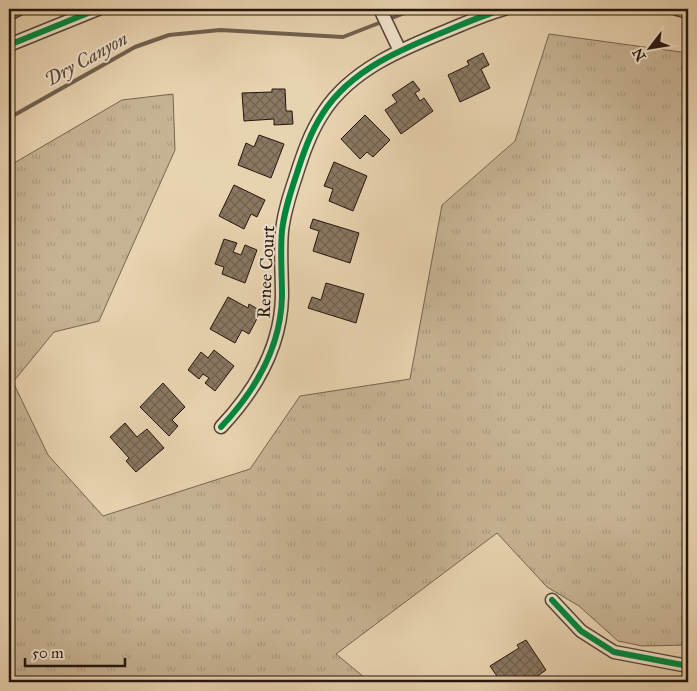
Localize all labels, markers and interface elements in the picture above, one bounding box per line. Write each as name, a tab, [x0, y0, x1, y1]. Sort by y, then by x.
north arrow	[624, 22, 674, 72]
water label: Dry Canyon	[41, 27, 132, 91]
text: N	[629, 45, 650, 64]
street label: Renee Court	[253, 224, 279, 319]
scale bar	[25, 636, 125, 668]
text: 50 m	[32, 644, 64, 662]

